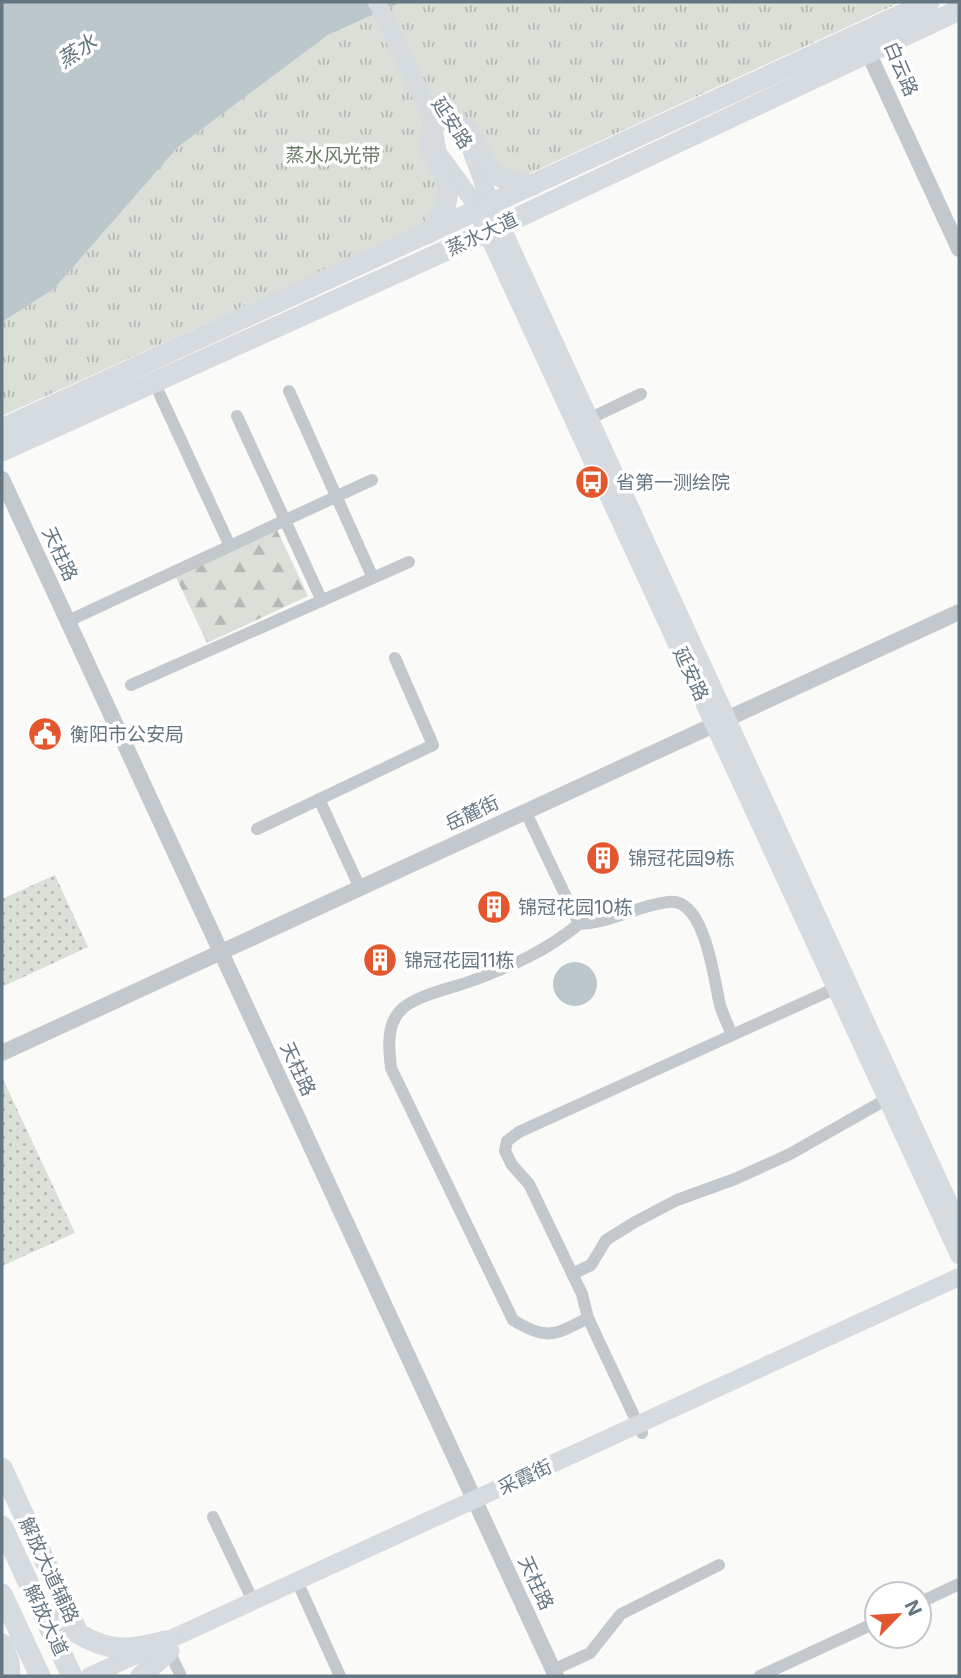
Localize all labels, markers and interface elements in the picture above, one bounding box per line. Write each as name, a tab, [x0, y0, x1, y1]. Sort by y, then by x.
water label: 蒸水	[53, 29, 102, 73]
street label: 白云路	[879, 38, 923, 100]
street label: 延安路	[427, 93, 477, 153]
park label: 蒸水风光带	[285, 144, 381, 167]
street label: 蒸水大道	[443, 208, 521, 260]
bus stop icon: 省第一测绘院	[573, 463, 611, 501]
place label: 省第一测绘院	[616, 471, 730, 494]
street label: 天柱路	[38, 523, 82, 585]
street label: 延安路	[669, 643, 713, 705]
public building icon: 衡阳市公安局	[26, 715, 64, 753]
place label: 衡阳市公安局	[70, 723, 184, 746]
street label: 岳麓街	[441, 791, 503, 835]
building icon: 锦冠花园9栋	[584, 839, 622, 877]
place label: 锦冠花园9栋	[628, 847, 735, 870]
building icon: 锦冠花园10栋	[475, 888, 513, 926]
place label: 锦冠花园10栋	[518, 896, 633, 919]
building icon: 锦冠花园11栋	[361, 941, 399, 979]
place label: 锦冠花园11栋	[404, 949, 514, 972]
street label: 天柱路	[276, 1038, 320, 1100]
street label: 采霞街	[494, 1455, 556, 1499]
street label: 解放大道辅路	[15, 1514, 83, 1626]
street label: 天柱路	[514, 1552, 558, 1614]
north arrow	[863, 1580, 933, 1650]
street label: 解放大道	[20, 1581, 72, 1659]
text: N	[899, 1597, 926, 1619]

